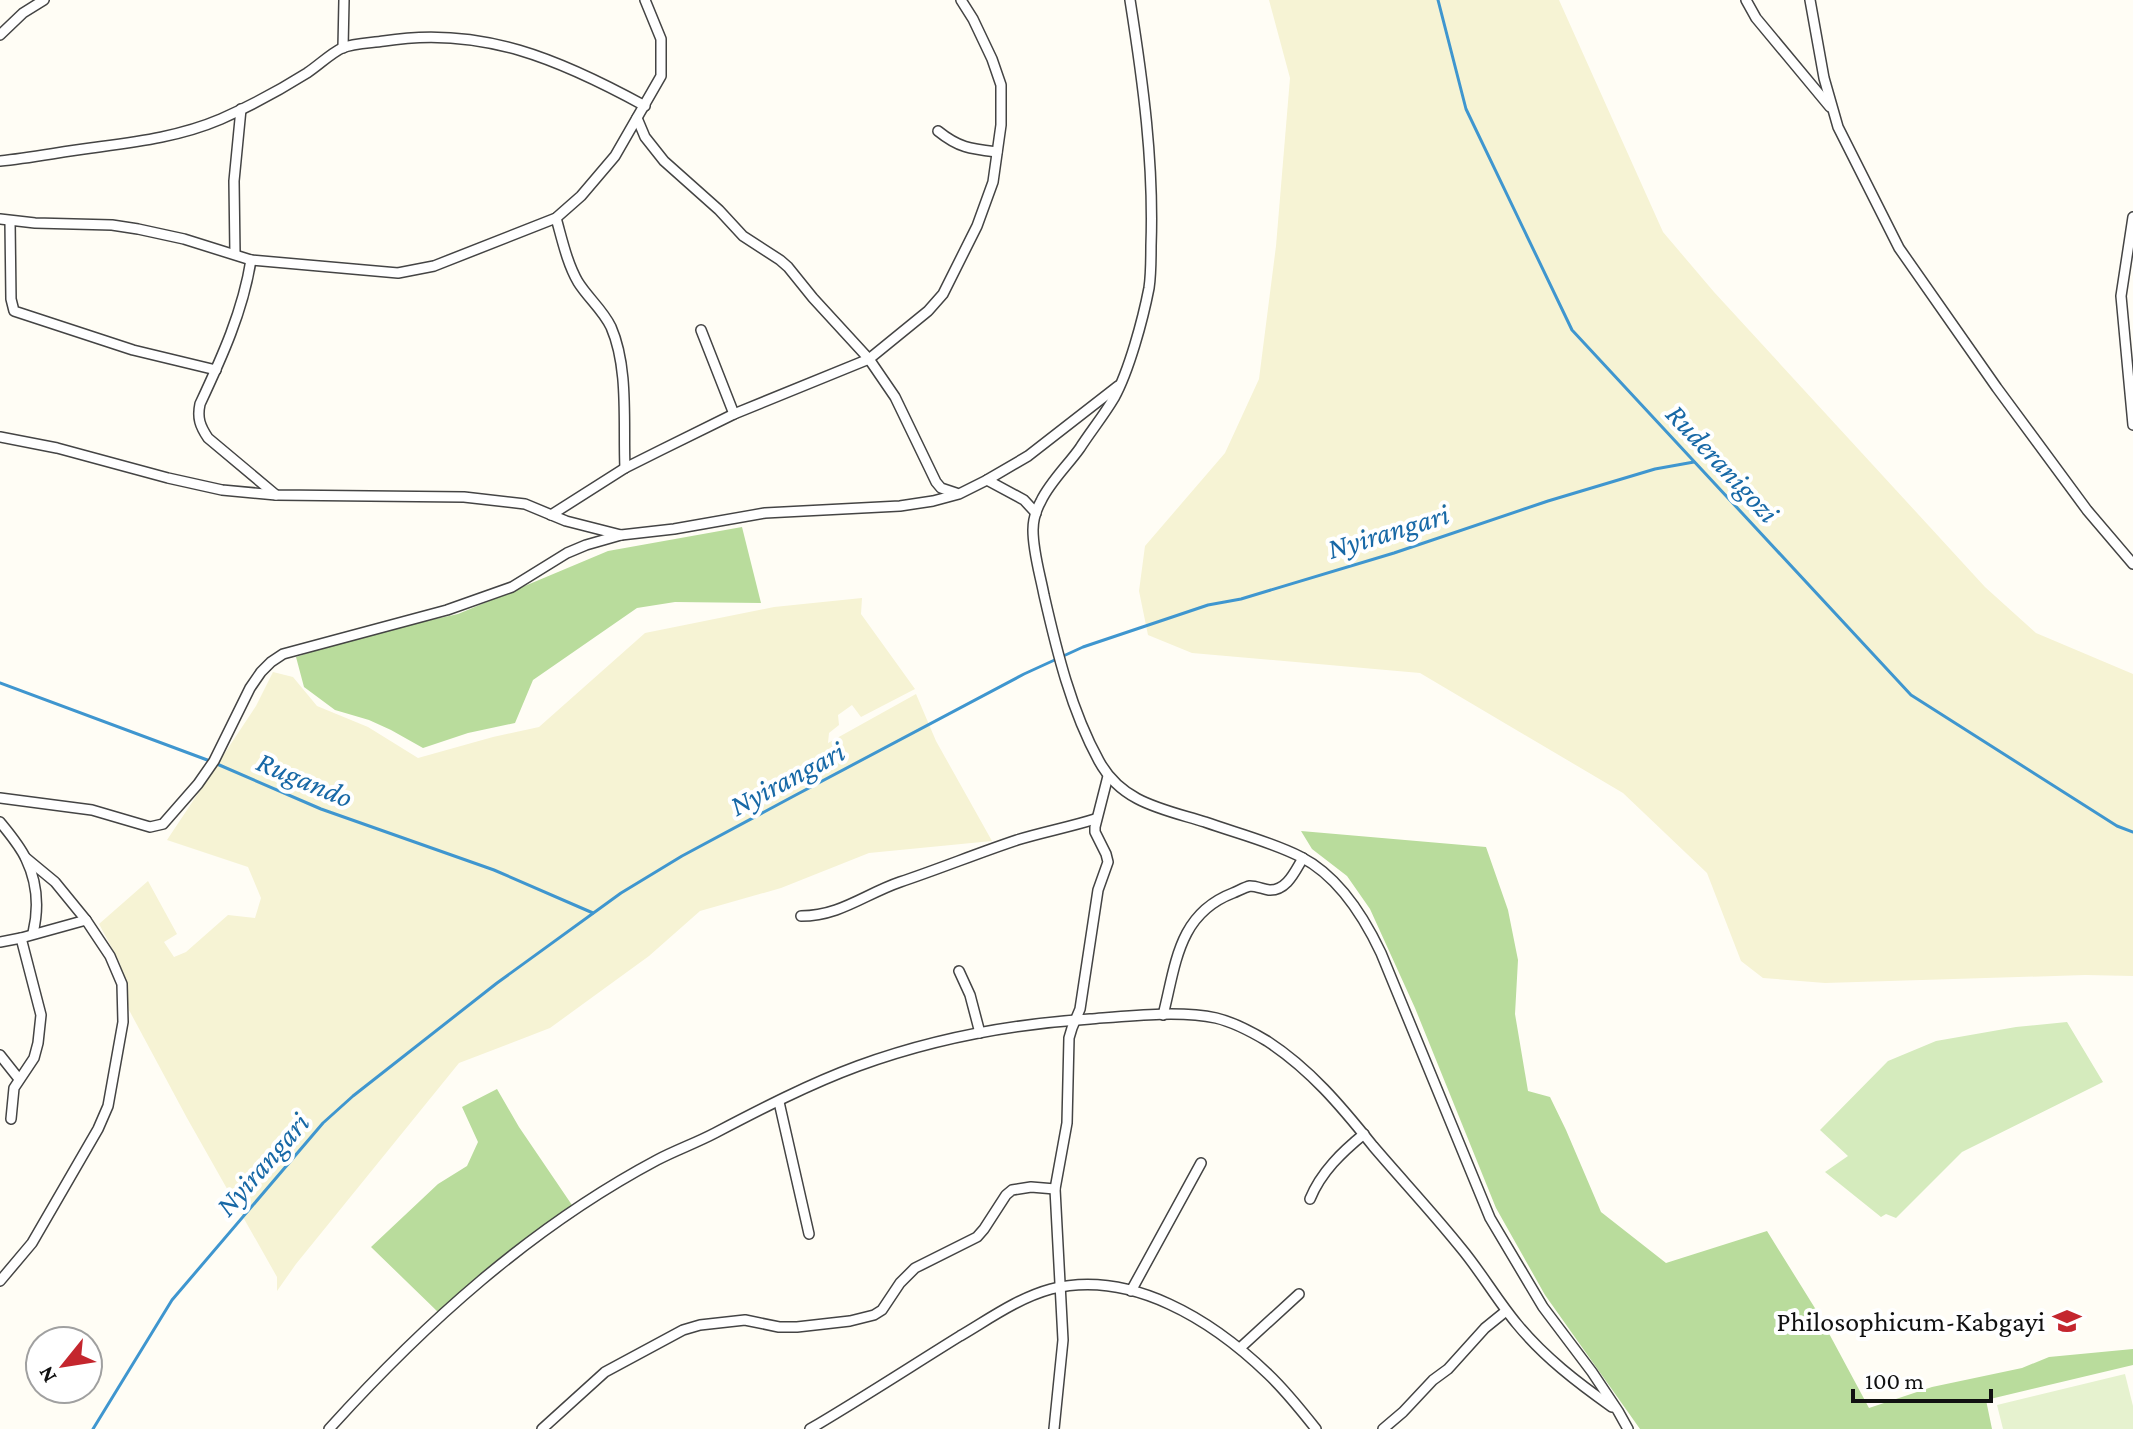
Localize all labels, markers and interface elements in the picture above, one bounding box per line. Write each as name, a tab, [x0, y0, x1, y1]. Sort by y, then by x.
water label: Ruderanigozi	[1659, 397, 1787, 530]
water label: Nyirangari	[1323, 497, 1454, 566]
water label: Nyirangari	[724, 734, 851, 823]
water label: Rugando	[252, 744, 358, 815]
water label: Nyirangari	[208, 1105, 317, 1223]
place label: Philosophicum-Kabgayi	[1777, 1306, 2045, 1337]
school or university icon: Philosophicum-Kabgayi	[2052, 1306, 2082, 1336]
north arrow	[24, 1325, 104, 1405]
scale bar	[1853, 1353, 1991, 1403]
text: N	[33, 1362, 62, 1387]
text: 100 m	[1865, 1367, 1924, 1394]

